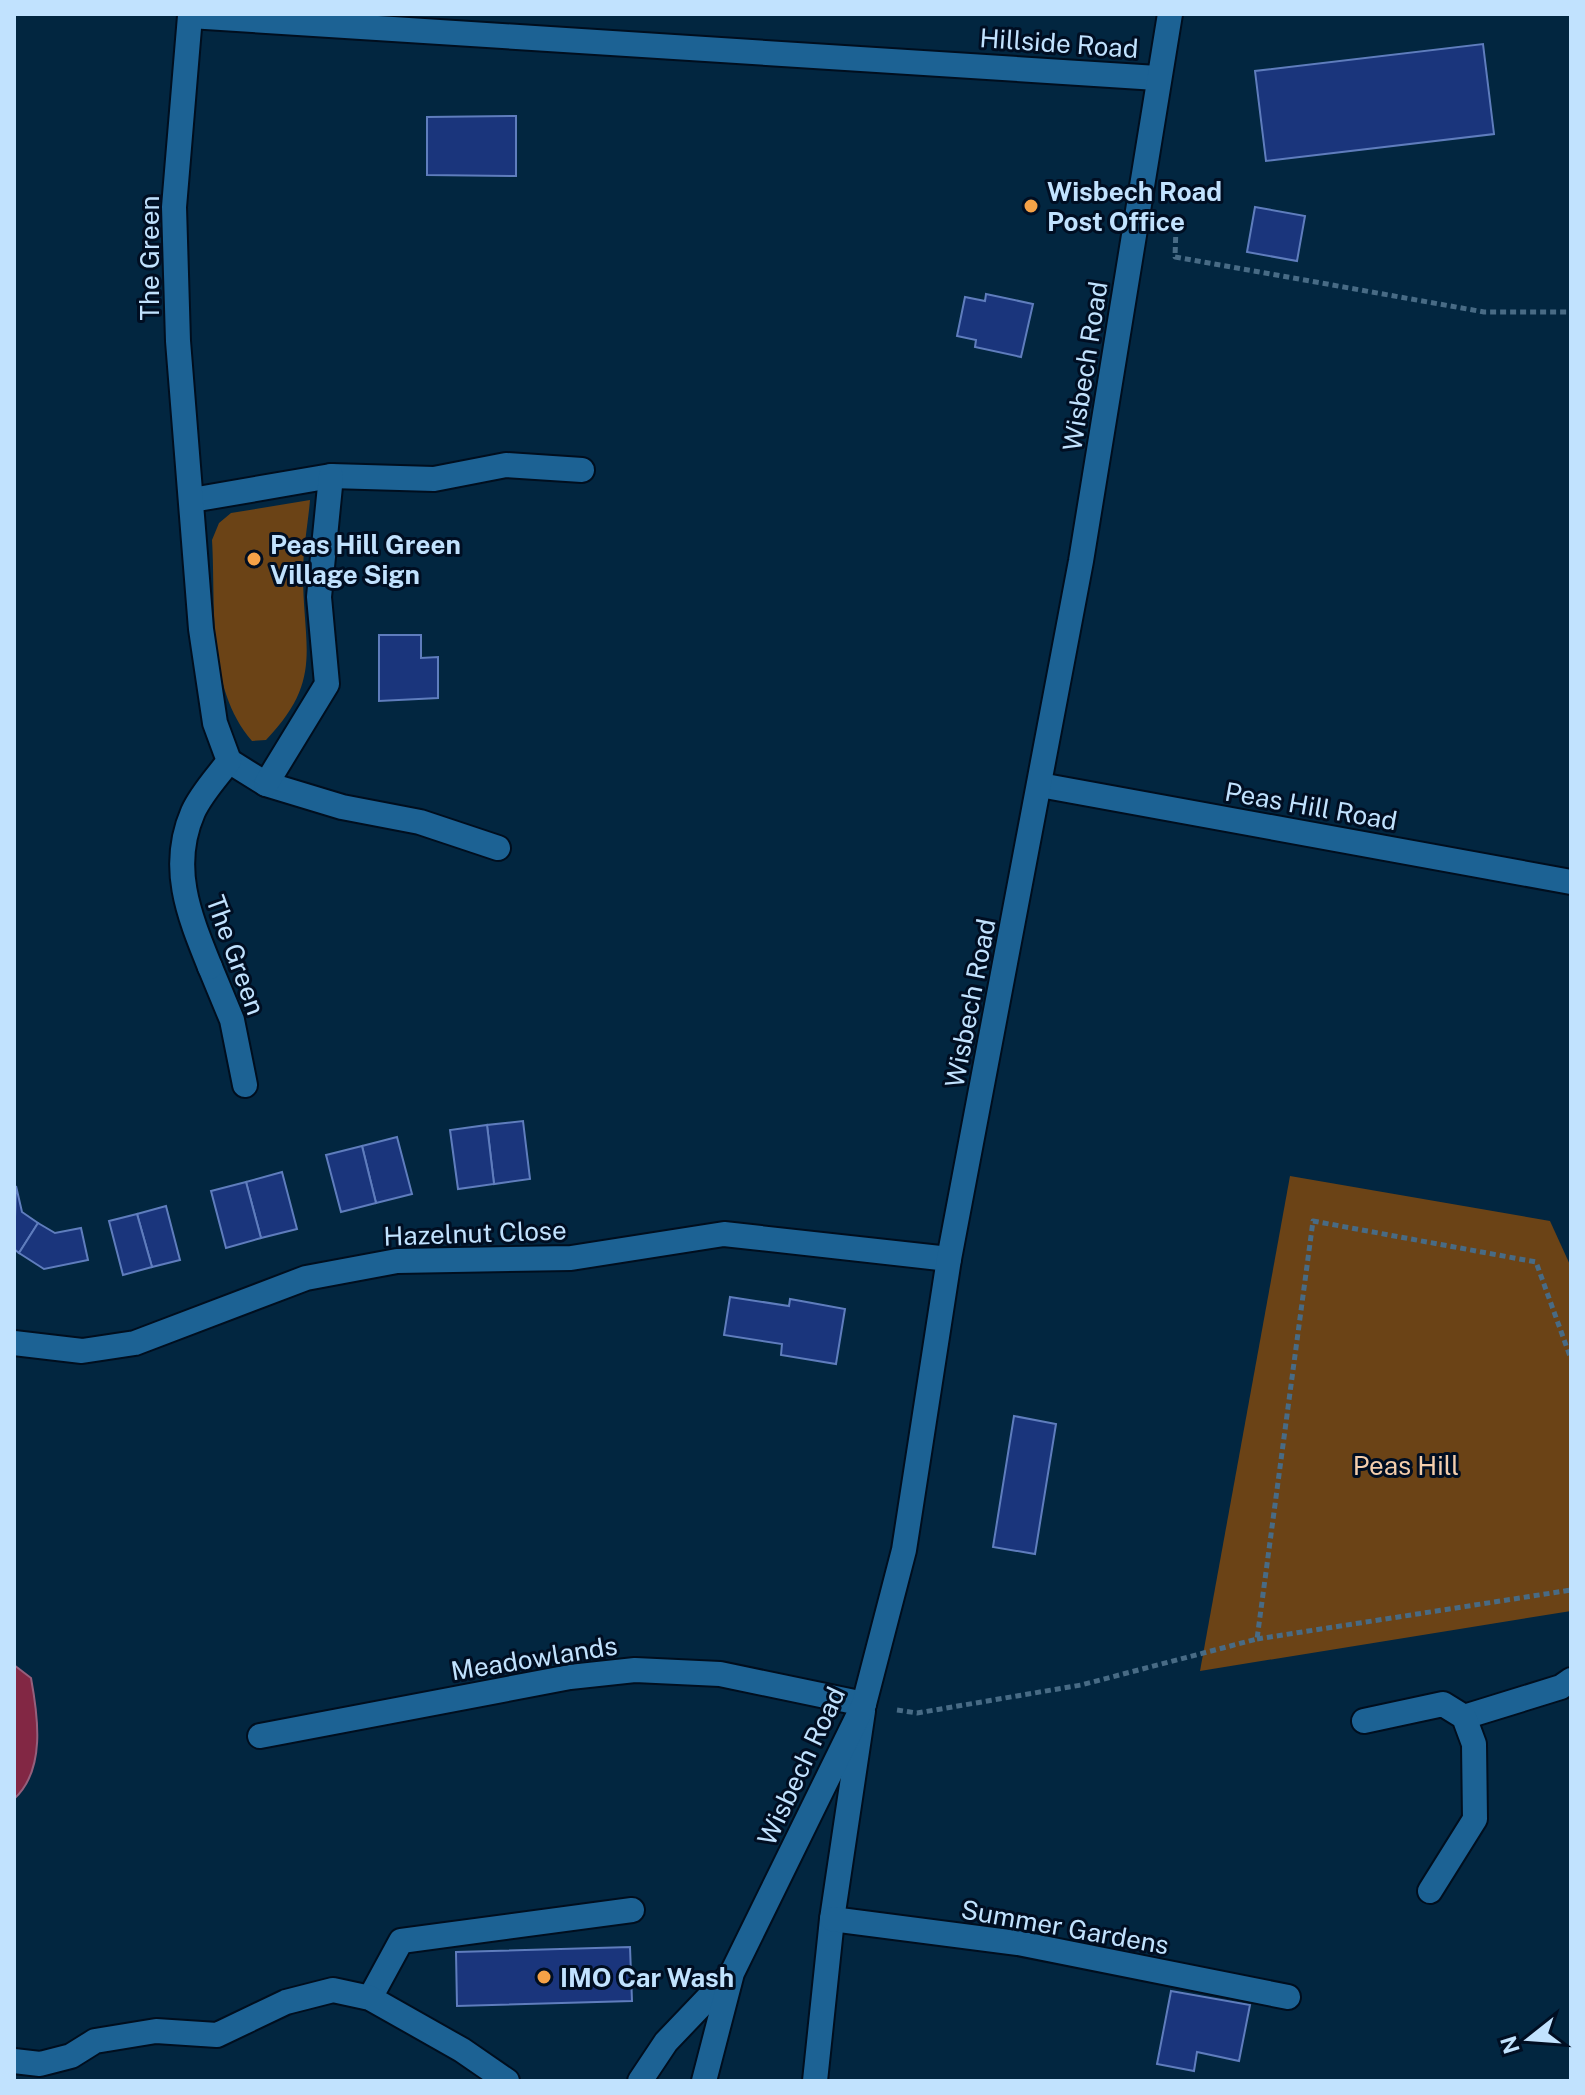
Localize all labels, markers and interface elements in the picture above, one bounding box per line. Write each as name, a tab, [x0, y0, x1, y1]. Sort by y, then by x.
street label: Hillside Road	[979, 22, 1139, 64]
place label: Wisbech Road Post Office	[1047, 176, 1222, 237]
street label: The Green	[134, 196, 165, 320]
marker: Wisbech Road Post Office	[1022, 197, 1040, 215]
street label: Wisbech Road	[1056, 279, 1114, 453]
place label: Peas Hill Green Village Sign	[270, 529, 461, 590]
marker: Peas Hill Green Village Sign	[245, 550, 263, 568]
street label: Peas Hill Road	[1222, 776, 1400, 836]
street label: The Green	[200, 891, 272, 1019]
street label: Wisbech Road	[938, 916, 1002, 1090]
street label: Hazelnut Close	[383, 1214, 567, 1252]
park label: Peas Hill	[1353, 1450, 1459, 1481]
street label: Meadowlands	[449, 1630, 619, 1686]
street label: Wisbech Road	[751, 1682, 851, 1850]
street label: Summer Gardens	[959, 1893, 1171, 1961]
place label: IMO Car Wash	[560, 1962, 734, 1993]
marker: IMO Car Wash	[535, 1968, 553, 1986]
north arrow	[1489, 1999, 1569, 2079]
text: N	[1495, 2033, 1525, 2057]

